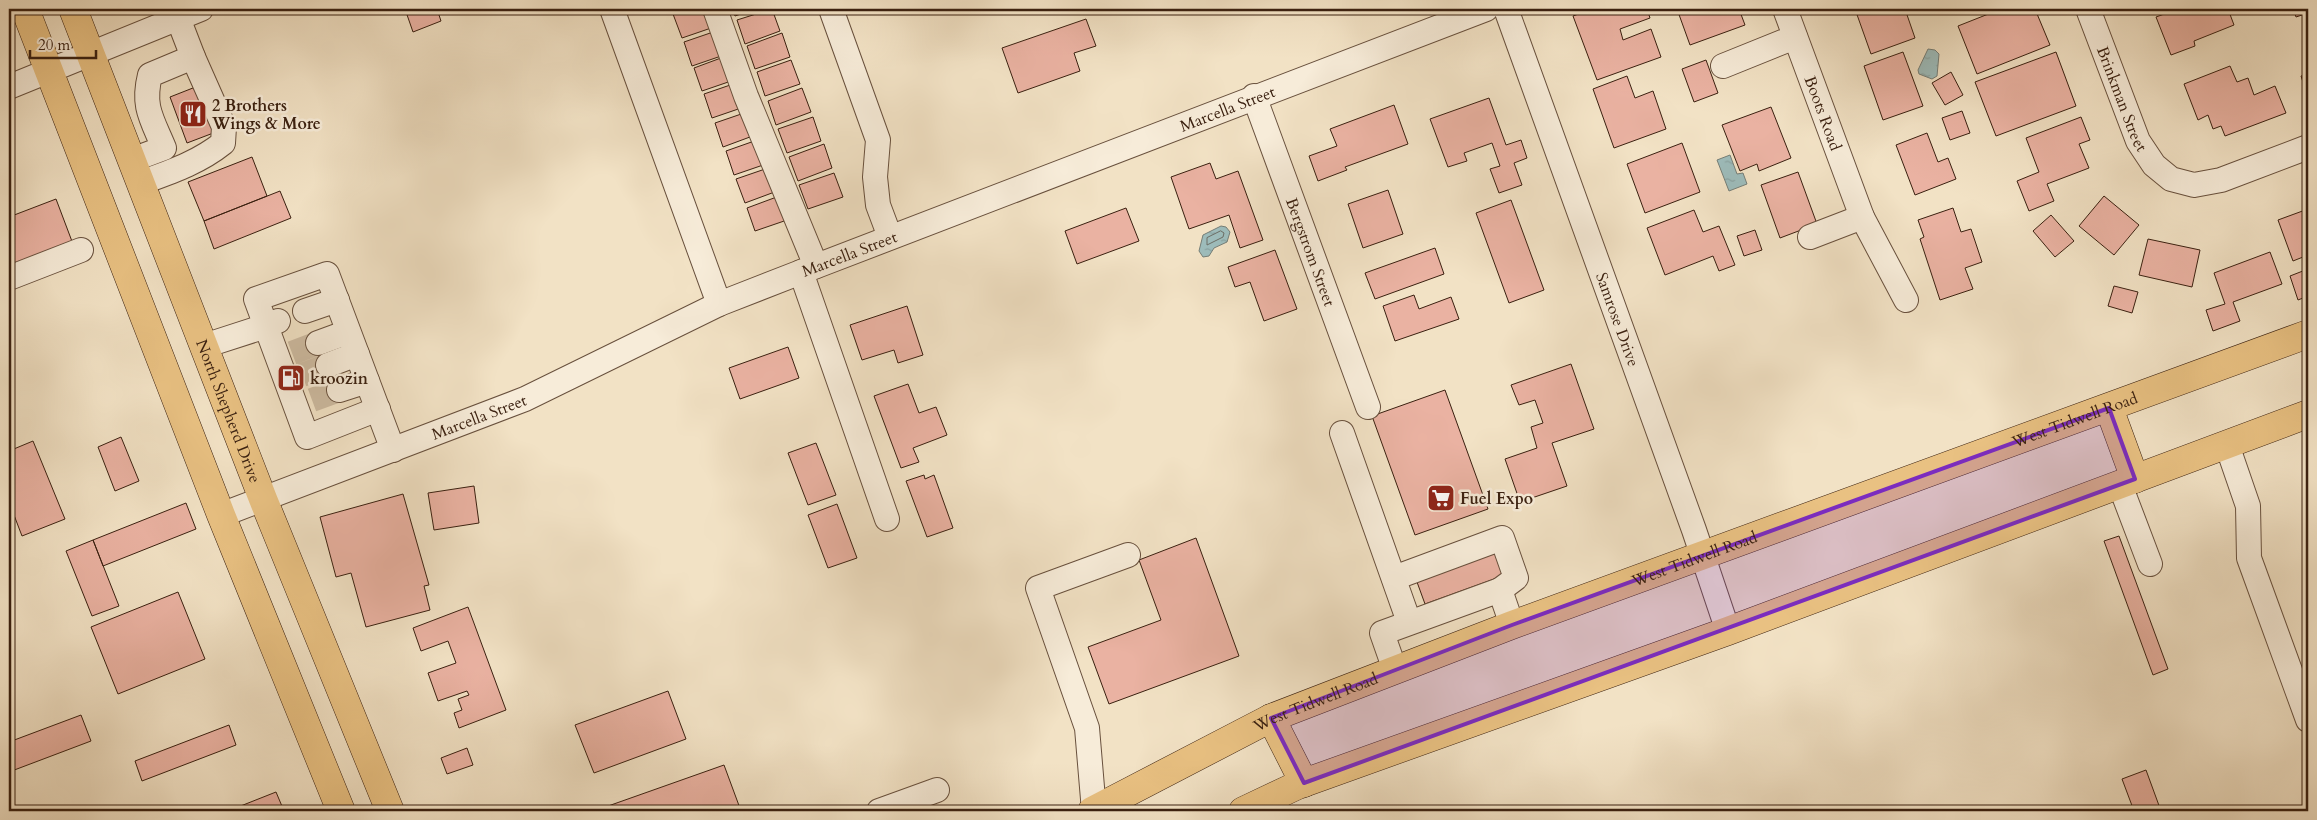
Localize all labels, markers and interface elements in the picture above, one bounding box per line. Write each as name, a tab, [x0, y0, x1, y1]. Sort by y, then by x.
scale bar	[30, 28, 96, 60]
text: 20 m	[38, 35, 70, 55]
street label: Brinkman Street	[2091, 43, 2152, 156]
street label: Boots Road	[1799, 73, 1847, 154]
street label: Marcella Street	[1177, 81, 1278, 138]
place label: 2 Brothers Wings & More	[211, 95, 321, 135]
restaurant icon: 2 Brothers Wings & More	[178, 99, 208, 129]
street label: Bergstrom Street	[1280, 195, 1340, 310]
street label: Marcella Street	[799, 226, 900, 283]
street label: Samrose Drive	[1590, 270, 1644, 370]
street label: North Shepherd Drive	[190, 336, 266, 486]
fuel station icon: kroozin	[276, 363, 306, 393]
place label: kroozin	[310, 368, 369, 390]
street label: West Tidwell Road	[2008, 387, 2141, 454]
street label: Marcella Street	[428, 389, 530, 446]
supermarket icon: Fuel Expo	[1426, 483, 1456, 513]
place label: Fuel Expo	[1460, 488, 1533, 510]
street label: West Tidwell Road	[1628, 526, 1761, 593]
street label: West Tidwell Road	[1249, 668, 1382, 738]

